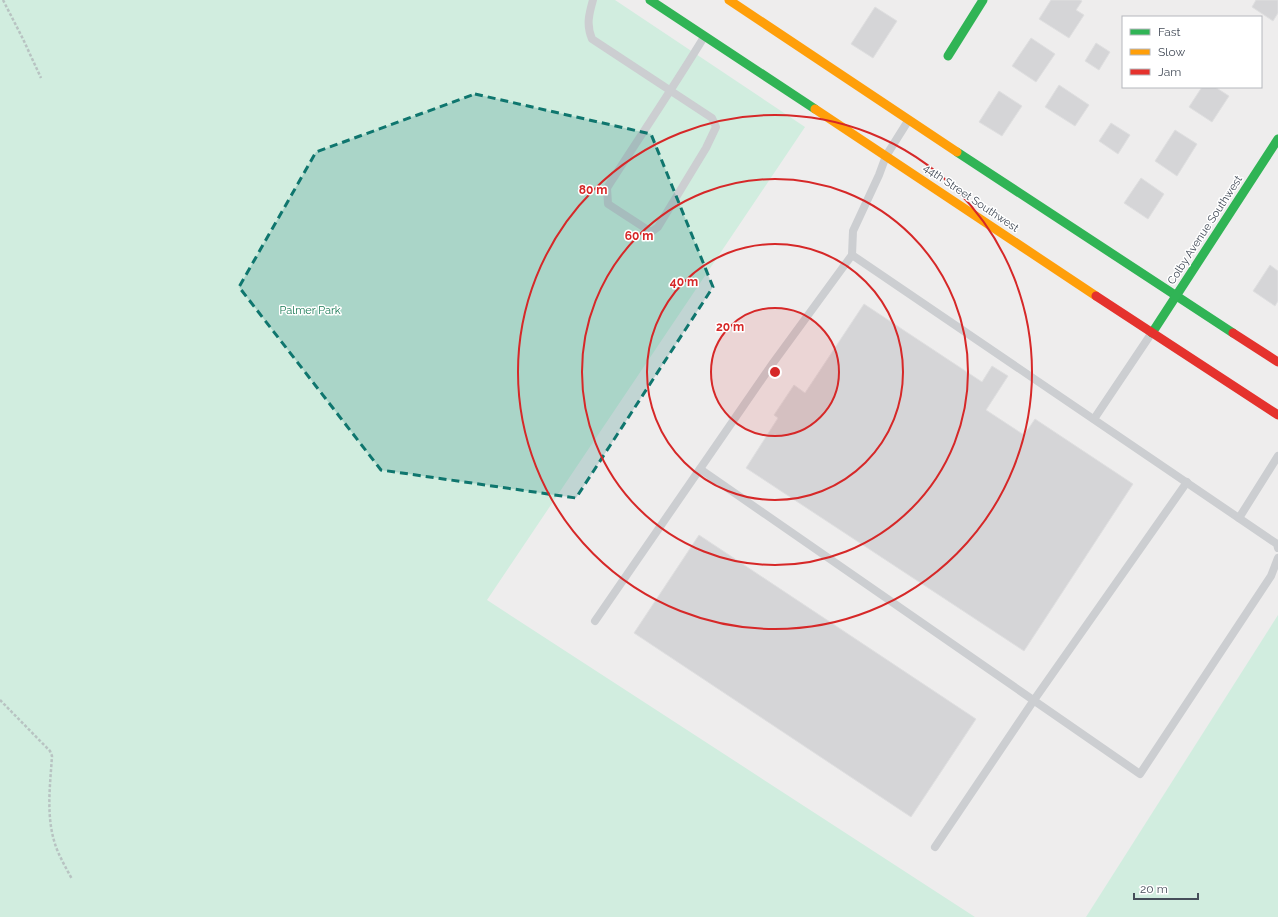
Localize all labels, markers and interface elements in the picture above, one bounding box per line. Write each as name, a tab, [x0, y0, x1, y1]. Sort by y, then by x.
legend	[1122, 16, 1262, 88]
text: Fast	[1158, 25, 1181, 39]
text: Slow	[1158, 45, 1185, 59]
text: Jam	[1158, 65, 1181, 79]
street label: 44th Street Southwest	[921, 161, 1021, 235]
street label: Colby Avenue Southwest	[1165, 173, 1245, 287]
text: 80 m	[579, 183, 607, 197]
text: 60 m	[625, 229, 653, 243]
text: 40 m	[670, 275, 698, 289]
park label: Palmer Park	[279, 304, 341, 317]
text: 20 m	[716, 320, 744, 334]
centre of rings	[768, 365, 782, 379]
scale bar	[1134, 875, 1198, 901]
text: 20 m	[1140, 882, 1168, 896]

